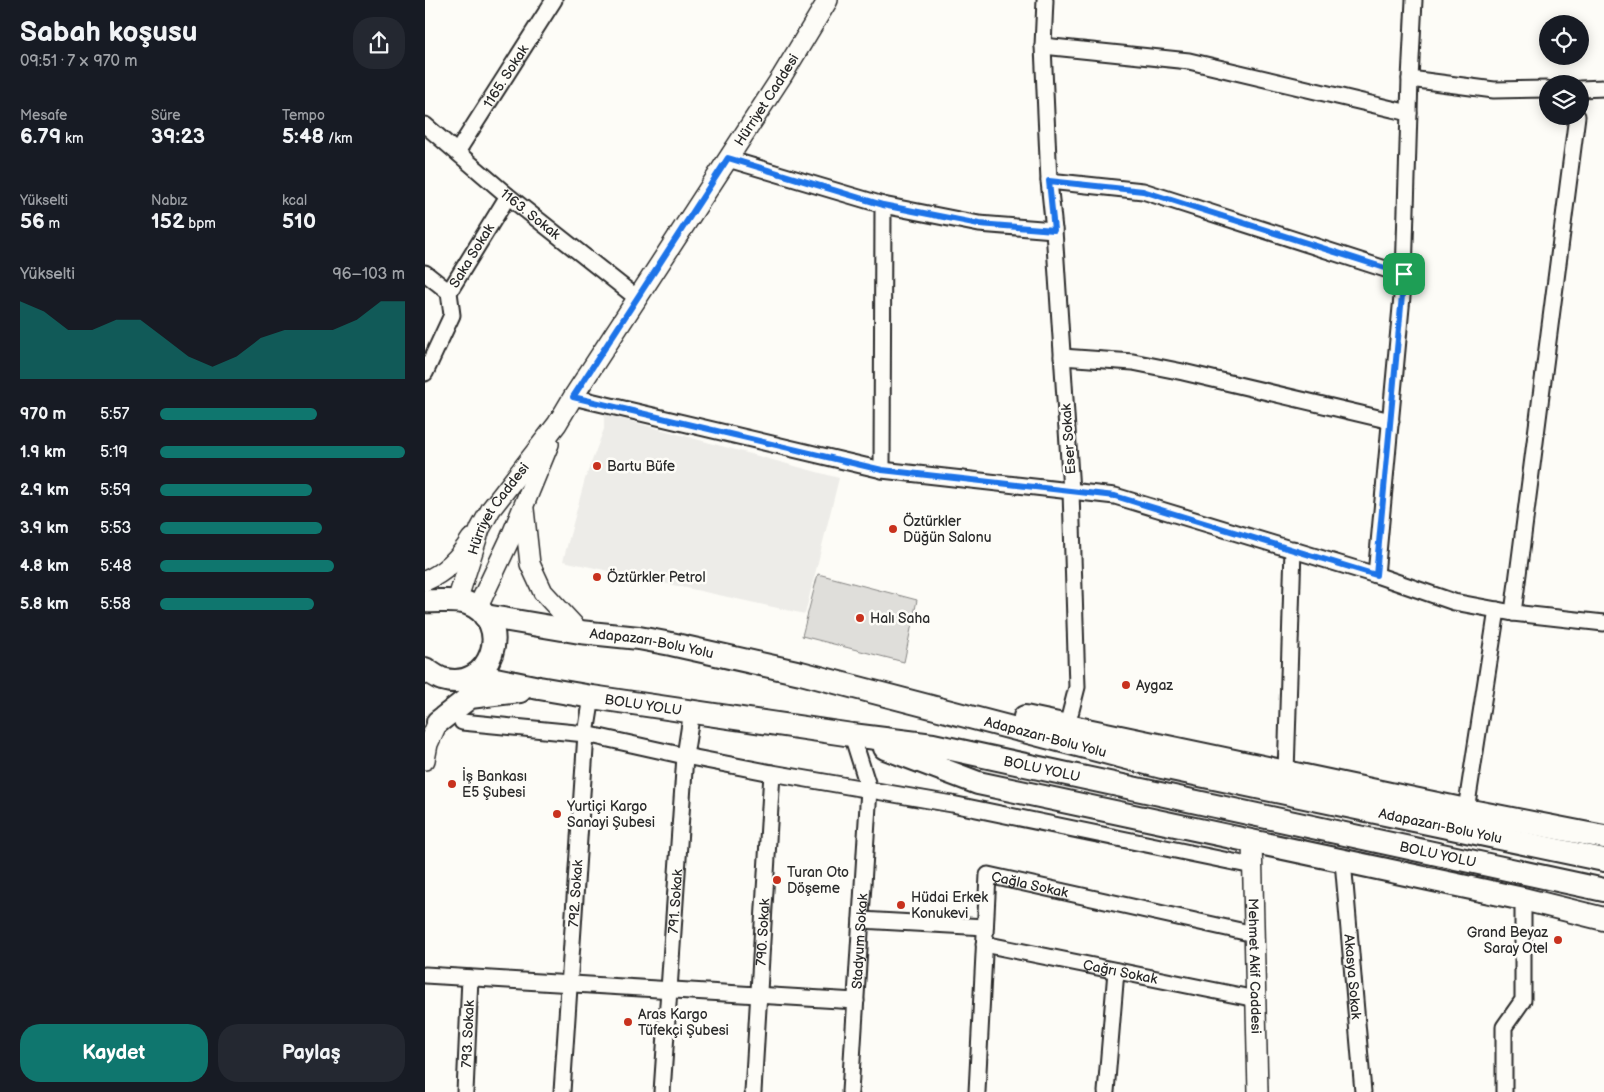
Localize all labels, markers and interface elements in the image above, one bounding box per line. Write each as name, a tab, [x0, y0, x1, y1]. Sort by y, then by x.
map controls	[1539, 15, 1589, 125]
button: locate	[1539, 15, 1589, 65]
text: Sabah koşusu	[20, 16, 198, 49]
button: share	[353, 17, 405, 69]
street label: 1165. Sokak	[479, 42, 532, 111]
street label: Hürriyet Caddesi	[731, 51, 802, 149]
text: 09:51 · 7 × 970 m	[20, 52, 138, 71]
button: layers	[1539, 75, 1589, 125]
text: Mesafe	[20, 107, 67, 124]
text: Süre	[151, 107, 180, 124]
text: Tempo	[282, 107, 325, 124]
text: 6.79	[20, 124, 61, 149]
text: 39:23	[151, 124, 205, 149]
text: 5:48	[282, 124, 324, 149]
text: km	[61, 130, 83, 147]
text: /km	[324, 130, 353, 147]
street label: 1163. Sokak	[497, 185, 564, 243]
text: Yükselti	[20, 192, 68, 209]
text: Nabız	[151, 192, 187, 209]
text: kcal	[282, 192, 307, 209]
text: 56	[20, 209, 45, 234]
text: 152	[151, 209, 185, 234]
text: 510	[282, 209, 316, 234]
text: m	[45, 215, 60, 232]
text: bpm	[185, 215, 216, 232]
street label: Saka Sokak	[446, 220, 498, 291]
pin	[1383, 253, 1425, 295]
icon: arrive	[1390, 260, 1418, 288]
text: Yükselti	[20, 265, 75, 284]
text: 96–103 m	[332, 265, 405, 284]
street label: Eser Sokak	[1058, 403, 1079, 475]
text: 970 m	[20, 405, 66, 424]
text: 5:57	[100, 405, 129, 424]
text: 1.9 km	[20, 443, 66, 462]
text: 5:19	[100, 443, 128, 462]
place label: Bartu Büfe	[607, 458, 675, 475]
street label: Hürriyet Caddesi	[464, 459, 533, 557]
marker: Bartu Büfe	[591, 460, 603, 472]
text: 2.9 km	[20, 481, 69, 500]
text: 5:59	[100, 481, 131, 500]
place label: Öztürkler Düğün Salonu	[903, 512, 991, 546]
text: 3.9 km	[20, 519, 69, 538]
text: 5:53	[100, 519, 131, 538]
marker: Öztürkler Düğün Salonu	[887, 523, 899, 535]
text: 4.8 km	[20, 557, 69, 576]
text: 5:48	[100, 557, 132, 576]
place label: Öztürkler Petrol	[607, 568, 706, 586]
marker: Öztürkler Petrol	[591, 571, 603, 583]
text: 5.8 km	[20, 595, 69, 614]
text: 5:58	[100, 595, 131, 614]
place label: Halı Saha	[870, 610, 930, 627]
marker: Halı Saha	[854, 612, 866, 624]
street label: Adapazarı-Bolu Yolu	[589, 625, 715, 662]
place label: Aygaz	[1136, 677, 1173, 694]
marker: Aygaz	[1120, 679, 1132, 691]
street label: BOLU YOLU	[603, 691, 683, 719]
street label: Adapazarı-Bolu Yolu	[982, 713, 1108, 761]
street label: BOLU YOLU	[1002, 753, 1082, 786]
place label: İş Bankası E5 Şubesi	[462, 767, 527, 801]
marker: İş Bankası E5 Şubesi	[446, 778, 458, 790]
place label: Yurtiçi Kargo Sanayi Şubesi	[566, 798, 655, 831]
street label: Adapazarı-Bolu Yolu	[1377, 805, 1504, 847]
marker: Yurtiçi Kargo Sanayi Şubesi	[551, 808, 563, 820]
street label: BOLU YOLU	[1398, 838, 1478, 871]
street label: 792. Sokak	[565, 859, 587, 928]
place label: Turan Oto Döşeme	[787, 864, 849, 897]
street label: Çağla Sokak	[990, 868, 1070, 902]
street label: 791. Sokak	[665, 869, 686, 934]
marker: Turan Oto Döşeme	[771, 874, 783, 886]
place label: Hüdai Erkek Konukevi	[911, 889, 988, 922]
street label: Stadyum Sokak	[848, 893, 871, 989]
street label: 790. Sokak	[753, 898, 774, 966]
street label: Mehmet Akif Caddesi	[1244, 898, 1265, 1034]
marker: Hüdai Erkek Konukevi	[895, 899, 907, 911]
place label: Grand Beyaz Saray Otel	[1467, 924, 1548, 957]
street label: Akasya Sokak	[1340, 933, 1365, 1020]
marker: Grand Beyaz Saray Otel	[1552, 934, 1564, 946]
street label: Çağrı Sokak	[1081, 956, 1159, 988]
street label: 793. Sokak	[458, 1000, 478, 1068]
place label: Aras Kargo Tüfekçi Şubesi	[638, 1006, 729, 1039]
marker: Aras Kargo Tüfekçi Şubesi	[622, 1016, 634, 1028]
button: Kaydet	[20, 1024, 208, 1082]
button: Paylaş	[218, 1024, 405, 1082]

